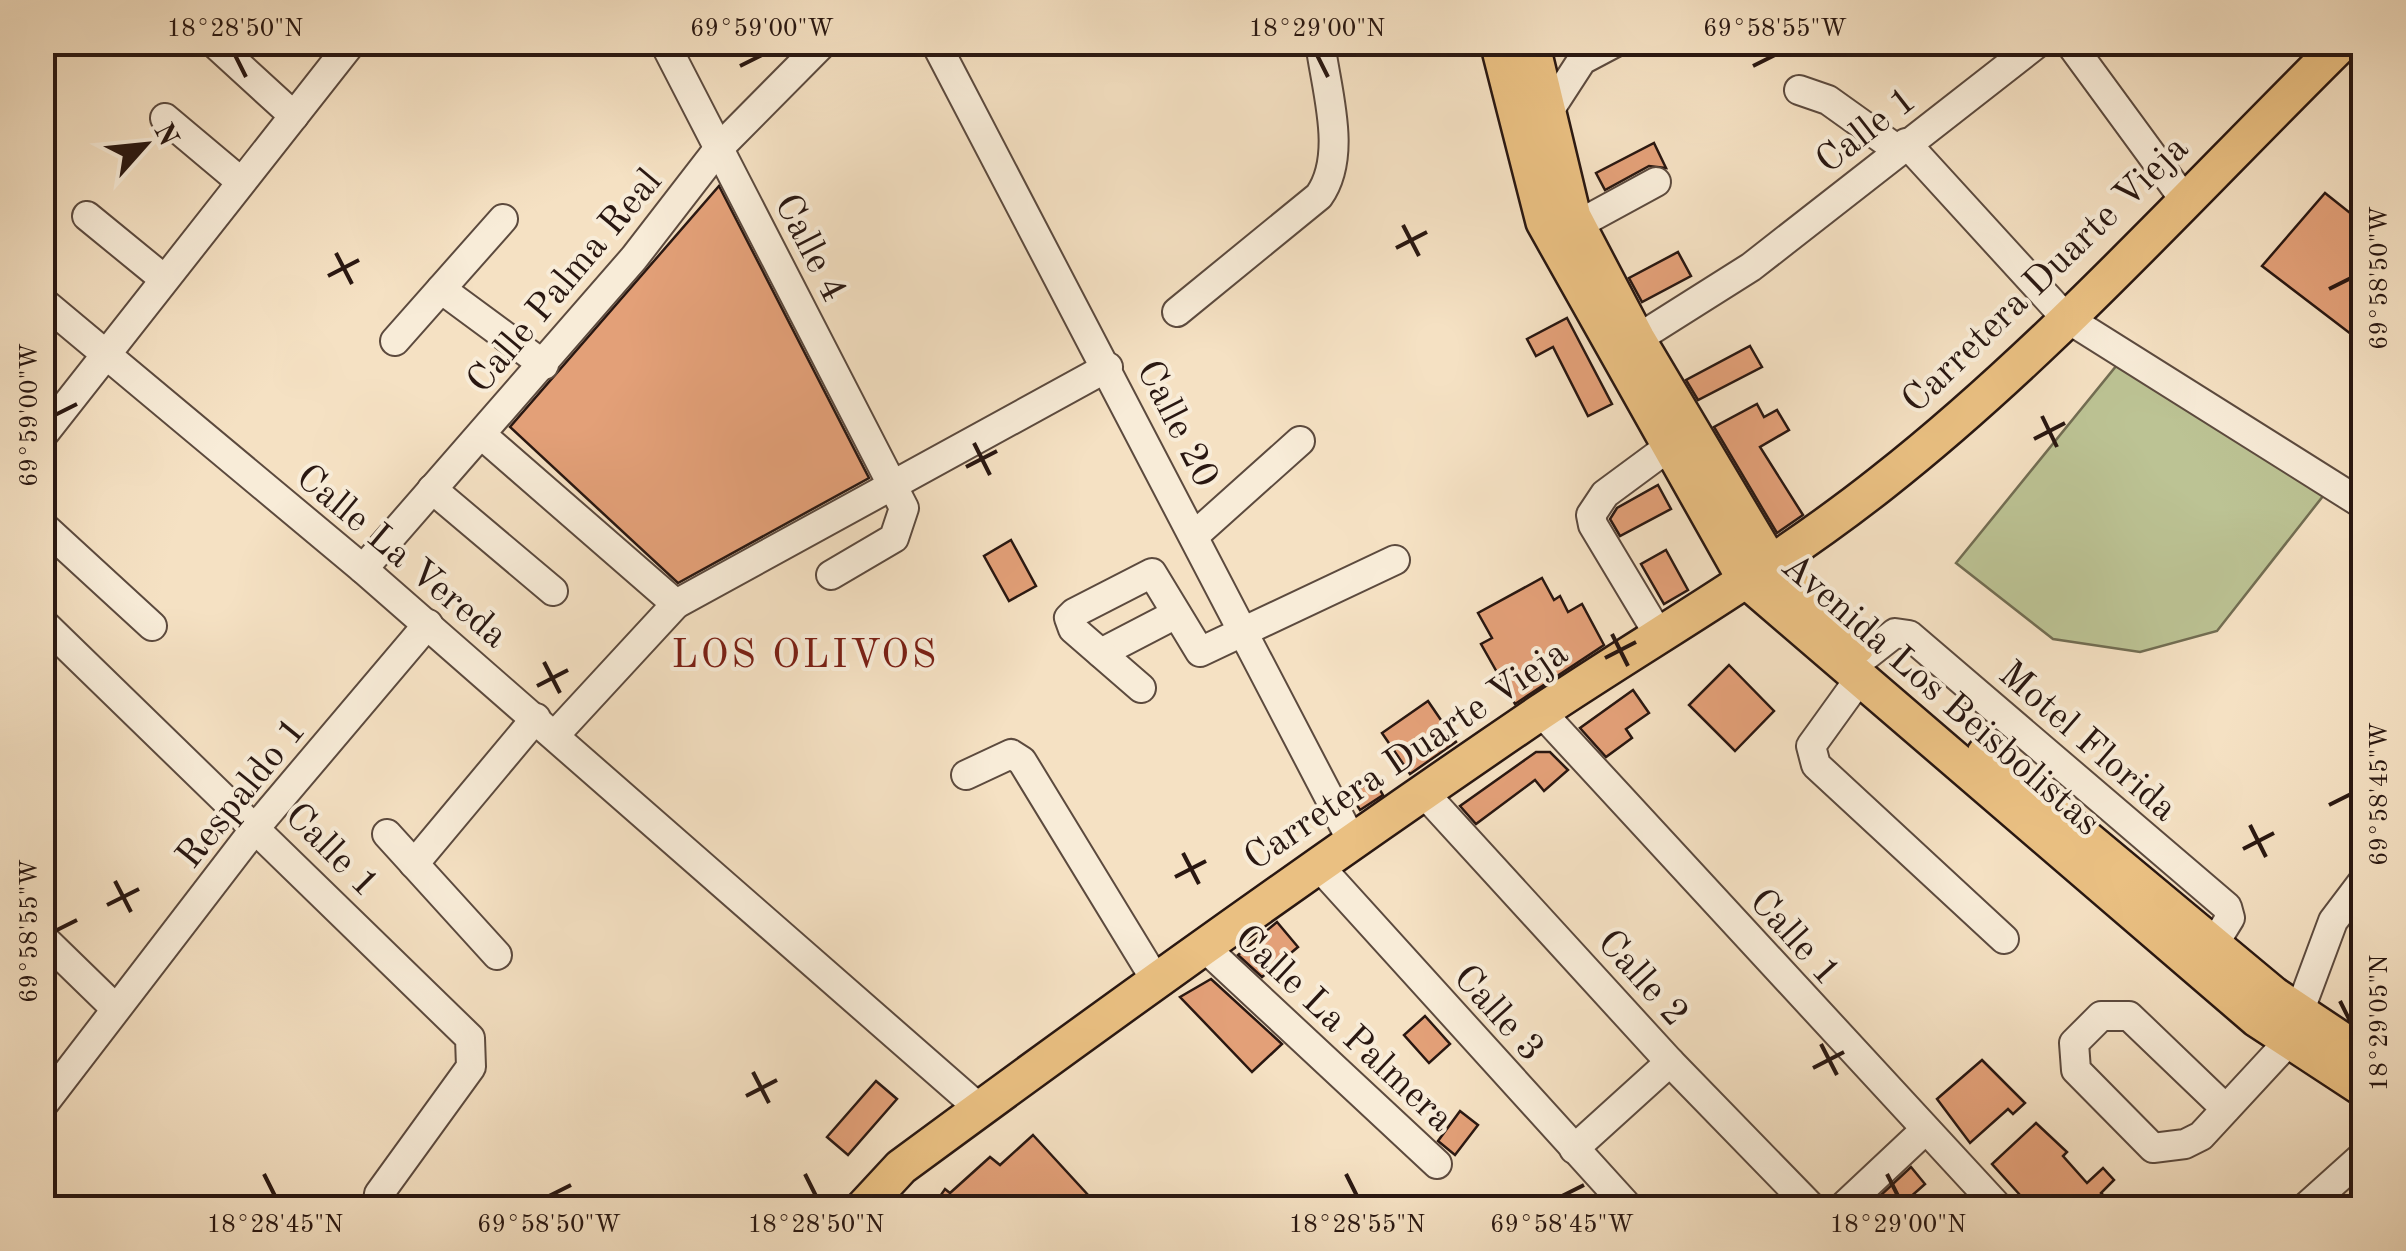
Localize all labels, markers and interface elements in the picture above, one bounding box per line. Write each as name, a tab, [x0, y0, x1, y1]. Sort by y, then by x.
text: 18°28'50"N	[167, 17, 303, 42]
text: 69°59'00"W	[690, 17, 834, 42]
text: 18°29'00"N	[1249, 17, 1385, 42]
text: 69°58'55"W	[1703, 17, 1847, 42]
street label: Calle 1	[1810, 81, 1924, 182]
north arrow	[95, 95, 195, 195]
text: N	[147, 119, 182, 151]
street label: Carretera Duarte Vieja	[1896, 129, 2196, 421]
street label: Calle Palma Real	[461, 163, 670, 401]
street label: Calle 4	[766, 189, 852, 308]
text: 69°58'50"W	[2368, 206, 2393, 350]
text: 69°59'00"W	[18, 343, 43, 487]
street label: Calle 20	[1128, 355, 1224, 494]
street label: Calle La Vereda	[288, 458, 514, 656]
street label: Avenida Los Beisbolistas	[1774, 547, 2107, 844]
street label: Carretera Duarte Vieja	[1238, 634, 1575, 879]
district label: LOS OLIVOS	[671, 637, 939, 677]
street label: Motel Florida	[1991, 655, 2183, 829]
street label: Respaldo 1	[171, 711, 314, 876]
text: 69°58'45"W	[2368, 722, 2393, 866]
street label: Calle 1	[277, 797, 385, 905]
text: 69°58'55"W	[18, 859, 43, 1003]
street label: Calle 1	[1741, 883, 1846, 993]
street label: Calle La Palmera	[1227, 919, 1460, 1140]
street label: Calle 2	[1589, 924, 1694, 1034]
text: 18°29'05"N	[2368, 955, 2393, 1091]
street label: Calle 3	[1445, 959, 1550, 1069]
text: 18°28'45"N	[207, 1213, 343, 1238]
text: 69°58'50"W	[477, 1213, 621, 1238]
text: 18°28'50"N	[748, 1213, 884, 1238]
text: 18°28'55"N	[1289, 1213, 1425, 1238]
text: 69°58'45"W	[1490, 1213, 1634, 1238]
text: 18°29'00"N	[1830, 1213, 1966, 1238]

